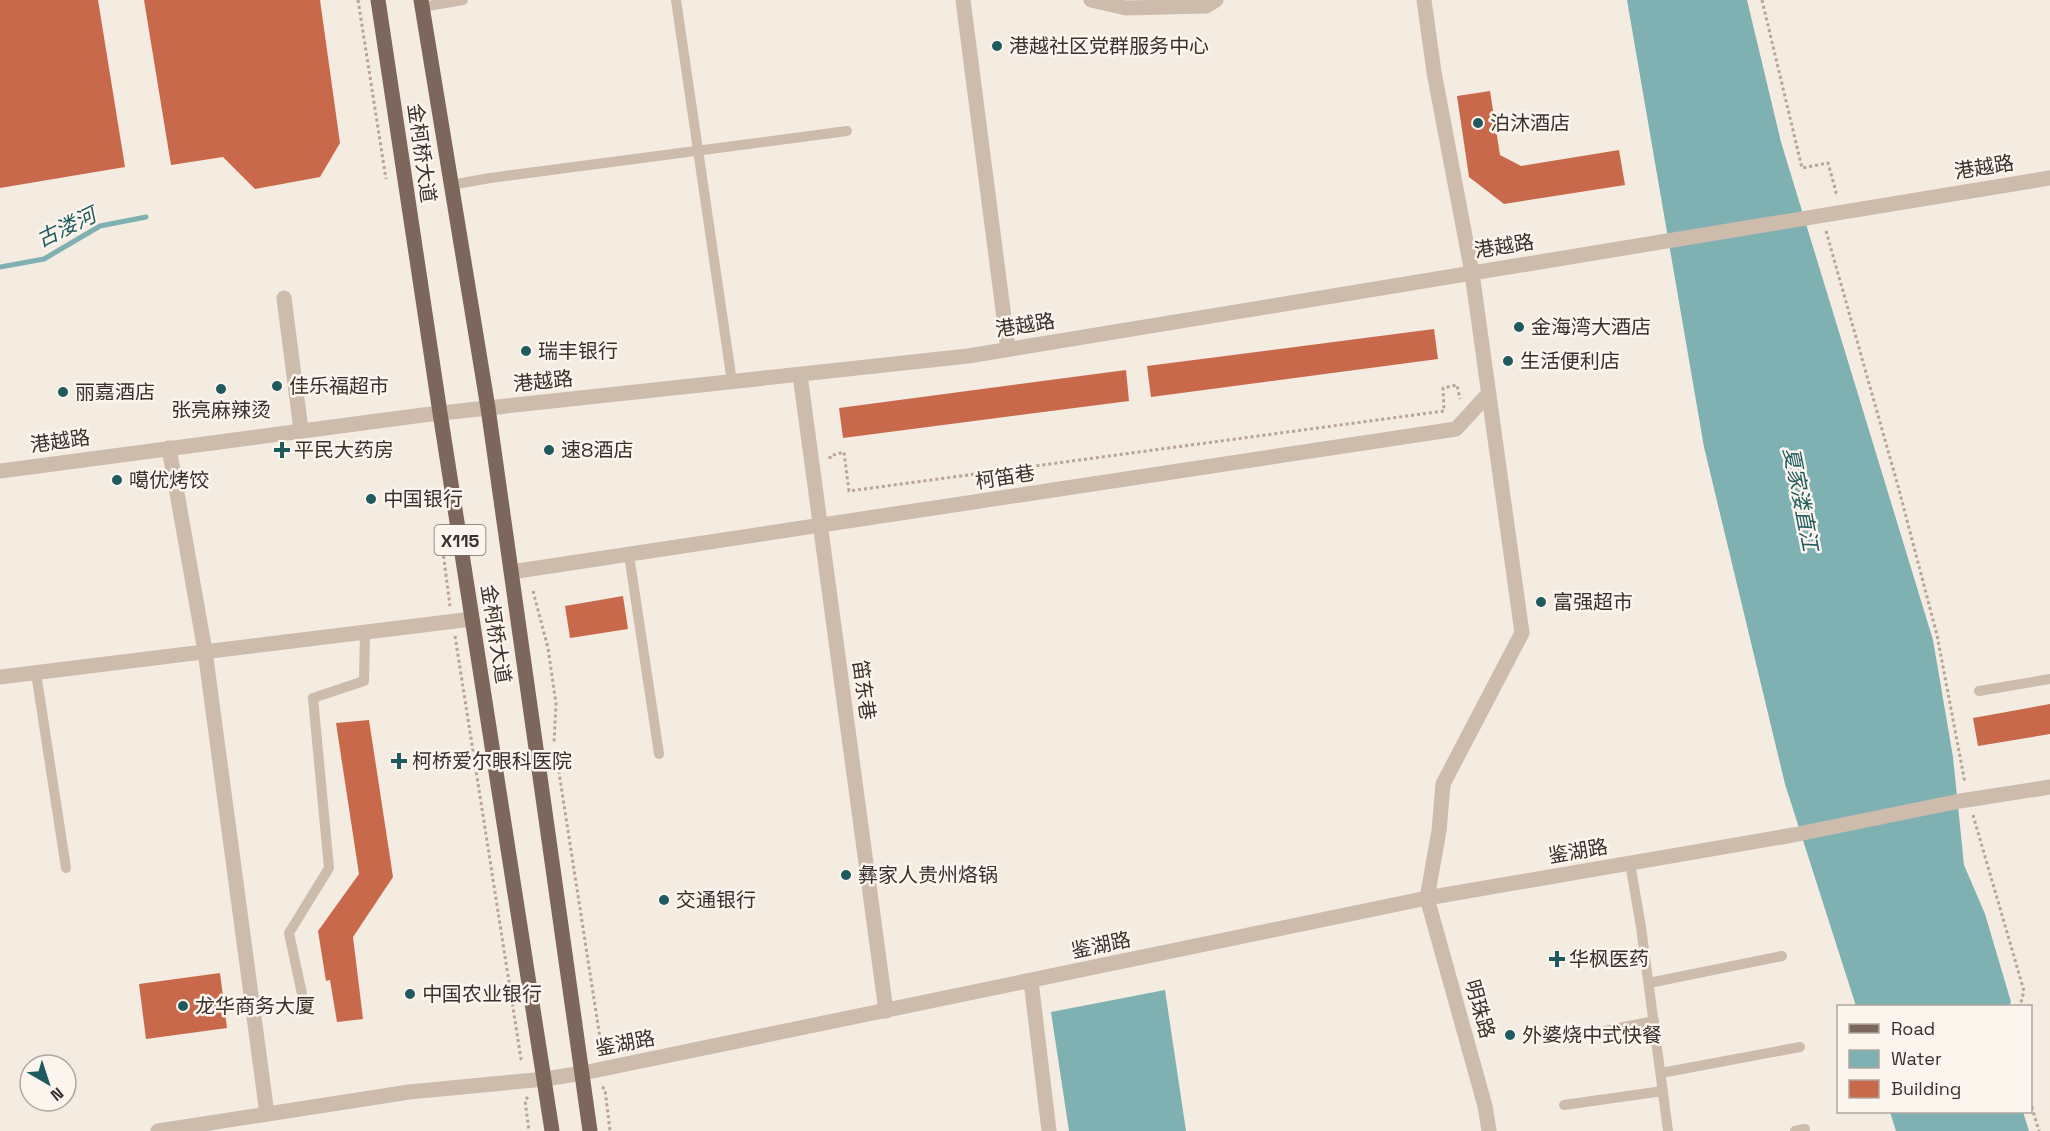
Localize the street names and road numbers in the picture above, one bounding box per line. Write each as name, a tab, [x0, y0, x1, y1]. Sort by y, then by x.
street label: 金柯桥大道	[402, 102, 442, 204]
street label: 港越路	[1952, 149, 2016, 185]
street label: 港越路	[1472, 228, 1536, 264]
street label: 港越路	[993, 307, 1057, 343]
street label: 港越路	[512, 365, 574, 397]
street label: 港越路	[28, 424, 92, 458]
street label: 柯笛巷	[973, 459, 1037, 495]
road number: X115	[434, 525, 486, 555]
street label: 金柯桥大道	[475, 583, 517, 685]
street label: 笛东巷	[847, 658, 881, 722]
street label: 鉴湖路	[1546, 833, 1610, 869]
street label: 鉴湖路	[1069, 926, 1133, 964]
street label: 明珠路	[1459, 977, 1501, 1041]
street label: 鉴湖路	[593, 1025, 657, 1061]

